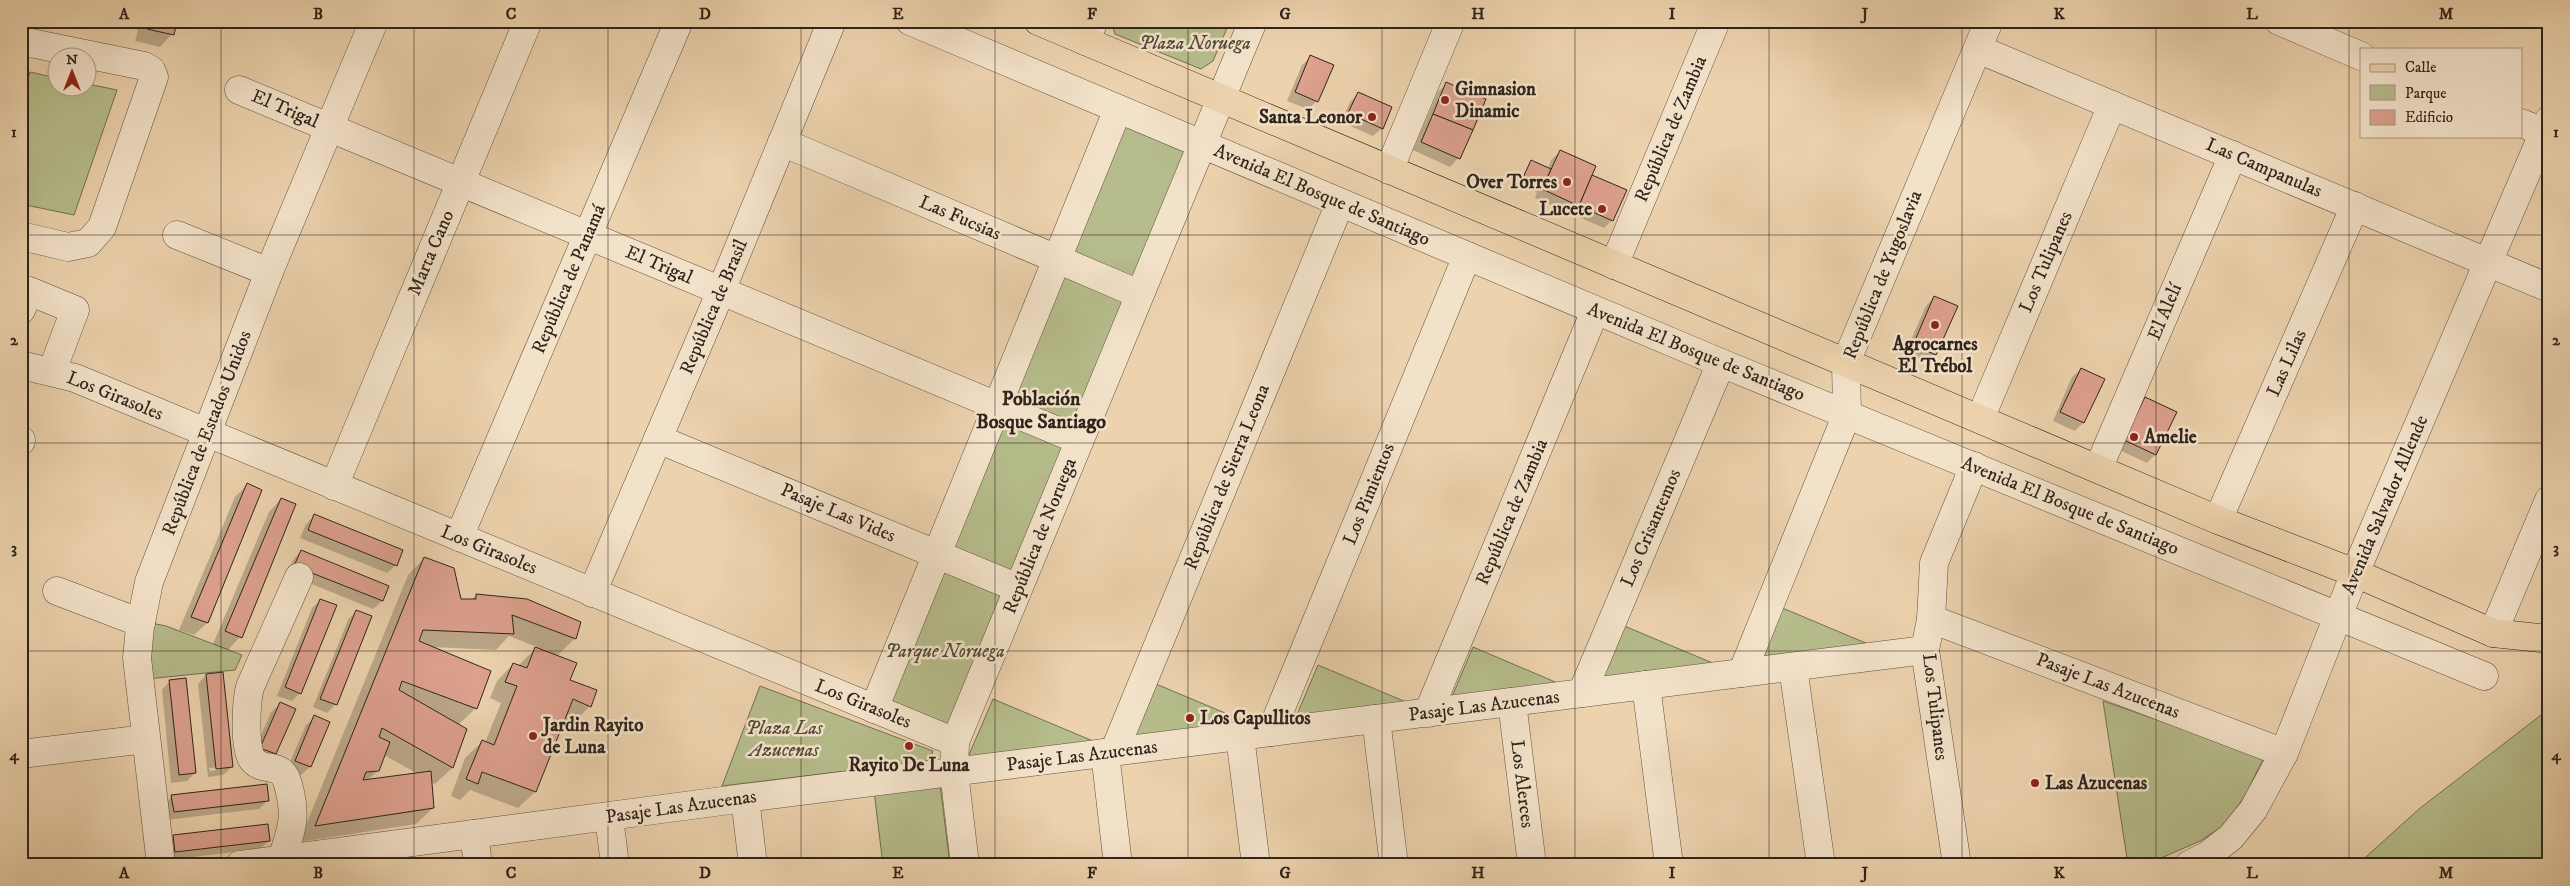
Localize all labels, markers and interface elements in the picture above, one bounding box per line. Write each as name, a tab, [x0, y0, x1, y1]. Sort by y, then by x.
text: A	[118, 4, 130, 24]
text: B	[313, 4, 323, 24]
text: C	[506, 4, 516, 24]
text: D	[699, 4, 711, 24]
text: E	[892, 4, 904, 24]
text: F	[1087, 4, 1097, 24]
text: G	[1279, 4, 1291, 24]
text: H	[1471, 4, 1485, 24]
text: I	[1669, 4, 1676, 24]
text: J	[1860, 4, 1869, 24]
text: K	[2053, 4, 2065, 24]
text: L	[2246, 4, 2258, 24]
text: M	[2439, 4, 2454, 24]
park label: Plaza Noruega	[1139, 32, 1251, 55]
north arrow	[48, 48, 98, 98]
legend	[2360, 48, 2522, 138]
text: N	[66, 51, 78, 69]
street label: República de Zambia	[1630, 52, 1712, 206]
text: Calle	[2405, 58, 2437, 77]
place label: Gimnasion Dinamic	[1455, 78, 1537, 123]
text: Parque	[2405, 84, 2446, 103]
street label: El Trigal	[248, 85, 322, 134]
marker: Gimnasion Dinamic	[1439, 94, 1451, 106]
place label: Santa Leonor	[1259, 106, 1363, 129]
text: Edificio	[2405, 108, 2453, 127]
marker: Santa Leonor	[1366, 111, 1378, 123]
text: 1	[11, 122, 17, 142]
text: 1	[2553, 122, 2559, 142]
street label: Las Campanulas	[2202, 133, 2326, 203]
street label: Avenida El Bosque de Santiago	[1210, 139, 1434, 252]
place label: Over Torres	[1466, 171, 1558, 194]
marker: Over Torres	[1561, 176, 1573, 188]
street label: República de Yugoslavia	[1839, 187, 1927, 363]
street label: Las Fucsias	[916, 191, 1004, 245]
place label: Lucete	[1539, 198, 1592, 221]
street label: República de Panamá	[527, 201, 611, 357]
marker: Lucete	[1596, 203, 1608, 215]
street label: Marta Cano	[403, 207, 459, 299]
street label: Los Tulipanes	[2014, 208, 2078, 316]
street label: República de Brasil	[675, 236, 753, 378]
street label: El Trigal	[622, 241, 696, 290]
street label: El Alelí	[2143, 279, 2188, 344]
street label: Avenida El Bosque de Santiago	[1584, 298, 1808, 407]
marker: Agrocarnes El Trébol	[1929, 319, 1941, 331]
street label: Las Lilas	[2262, 326, 2312, 400]
street label: República de Estados Unidos	[157, 327, 257, 539]
text: 2	[10, 330, 19, 350]
text: 2	[2552, 330, 2561, 350]
place label: Agrocarnes El Trébol	[1891, 333, 1978, 378]
street label: Los Girasoles	[63, 366, 167, 426]
street label: República de Sierra Leona	[1179, 381, 1275, 573]
district label: Población Bosque Santiago	[976, 387, 1106, 435]
street label: Avenida Salvador Allende	[2337, 412, 2433, 598]
place label: Amelie	[2143, 426, 2197, 449]
marker: Amelie	[2128, 431, 2140, 443]
street label: República de Zambia	[1471, 435, 1553, 589]
street label: Los Pimientos	[1338, 440, 1400, 548]
street label: Avenida El Bosque de Santiago	[1958, 452, 2182, 561]
street label: República de Noruega	[998, 455, 1082, 617]
street label: Los Crisantemos	[1616, 466, 1686, 590]
street label: Pasaje Las Vides	[777, 478, 899, 548]
street label: Los Girasoles	[437, 520, 541, 580]
text: 3	[11, 538, 17, 558]
text: 3	[2553, 538, 2559, 558]
park label: Parque Noruega	[885, 640, 1005, 664]
street label: Pasaje Las Azucenas	[2033, 648, 2183, 724]
street label: Los Tulipanes	[1917, 652, 1953, 762]
street label: Los Girasoles	[811, 674, 915, 734]
street label: Pasaje Las Azucenas	[1407, 685, 1561, 727]
place label: Los Capullitos	[1200, 707, 1311, 730]
marker: Los Capullitos	[1184, 712, 1196, 724]
place label: Jardin Rayito de Luna	[541, 714, 643, 759]
park label: Plaza Las Azucenas	[746, 717, 824, 762]
marker: Jardin Rayito de Luna	[527, 730, 539, 742]
street label: Pasaje Las Azucenas	[1005, 735, 1159, 777]
street label: Los Alerces	[1505, 739, 1539, 829]
marker: Rayito De Luna	[903, 740, 915, 752]
text: 4	[8, 745, 19, 765]
text: 4	[2550, 745, 2561, 765]
place label: Rayito De Luna	[849, 754, 970, 777]
place label: Las Azucenas	[2045, 772, 2148, 795]
marker: Las Azucenas	[2029, 777, 2041, 789]
street label: Pasaje Las Azucenas	[604, 785, 758, 829]
text: A	[118, 863, 130, 883]
text: B	[313, 863, 323, 883]
text: C	[506, 863, 516, 883]
text: D	[699, 863, 711, 883]
text: E	[892, 863, 904, 883]
text: F	[1087, 863, 1097, 883]
text: G	[1279, 863, 1291, 883]
text: H	[1471, 863, 1485, 883]
text: I	[1669, 863, 1676, 883]
text: J	[1860, 863, 1869, 883]
text: K	[2053, 863, 2065, 883]
text: L	[2246, 863, 2258, 883]
text: M	[2439, 863, 2454, 883]

